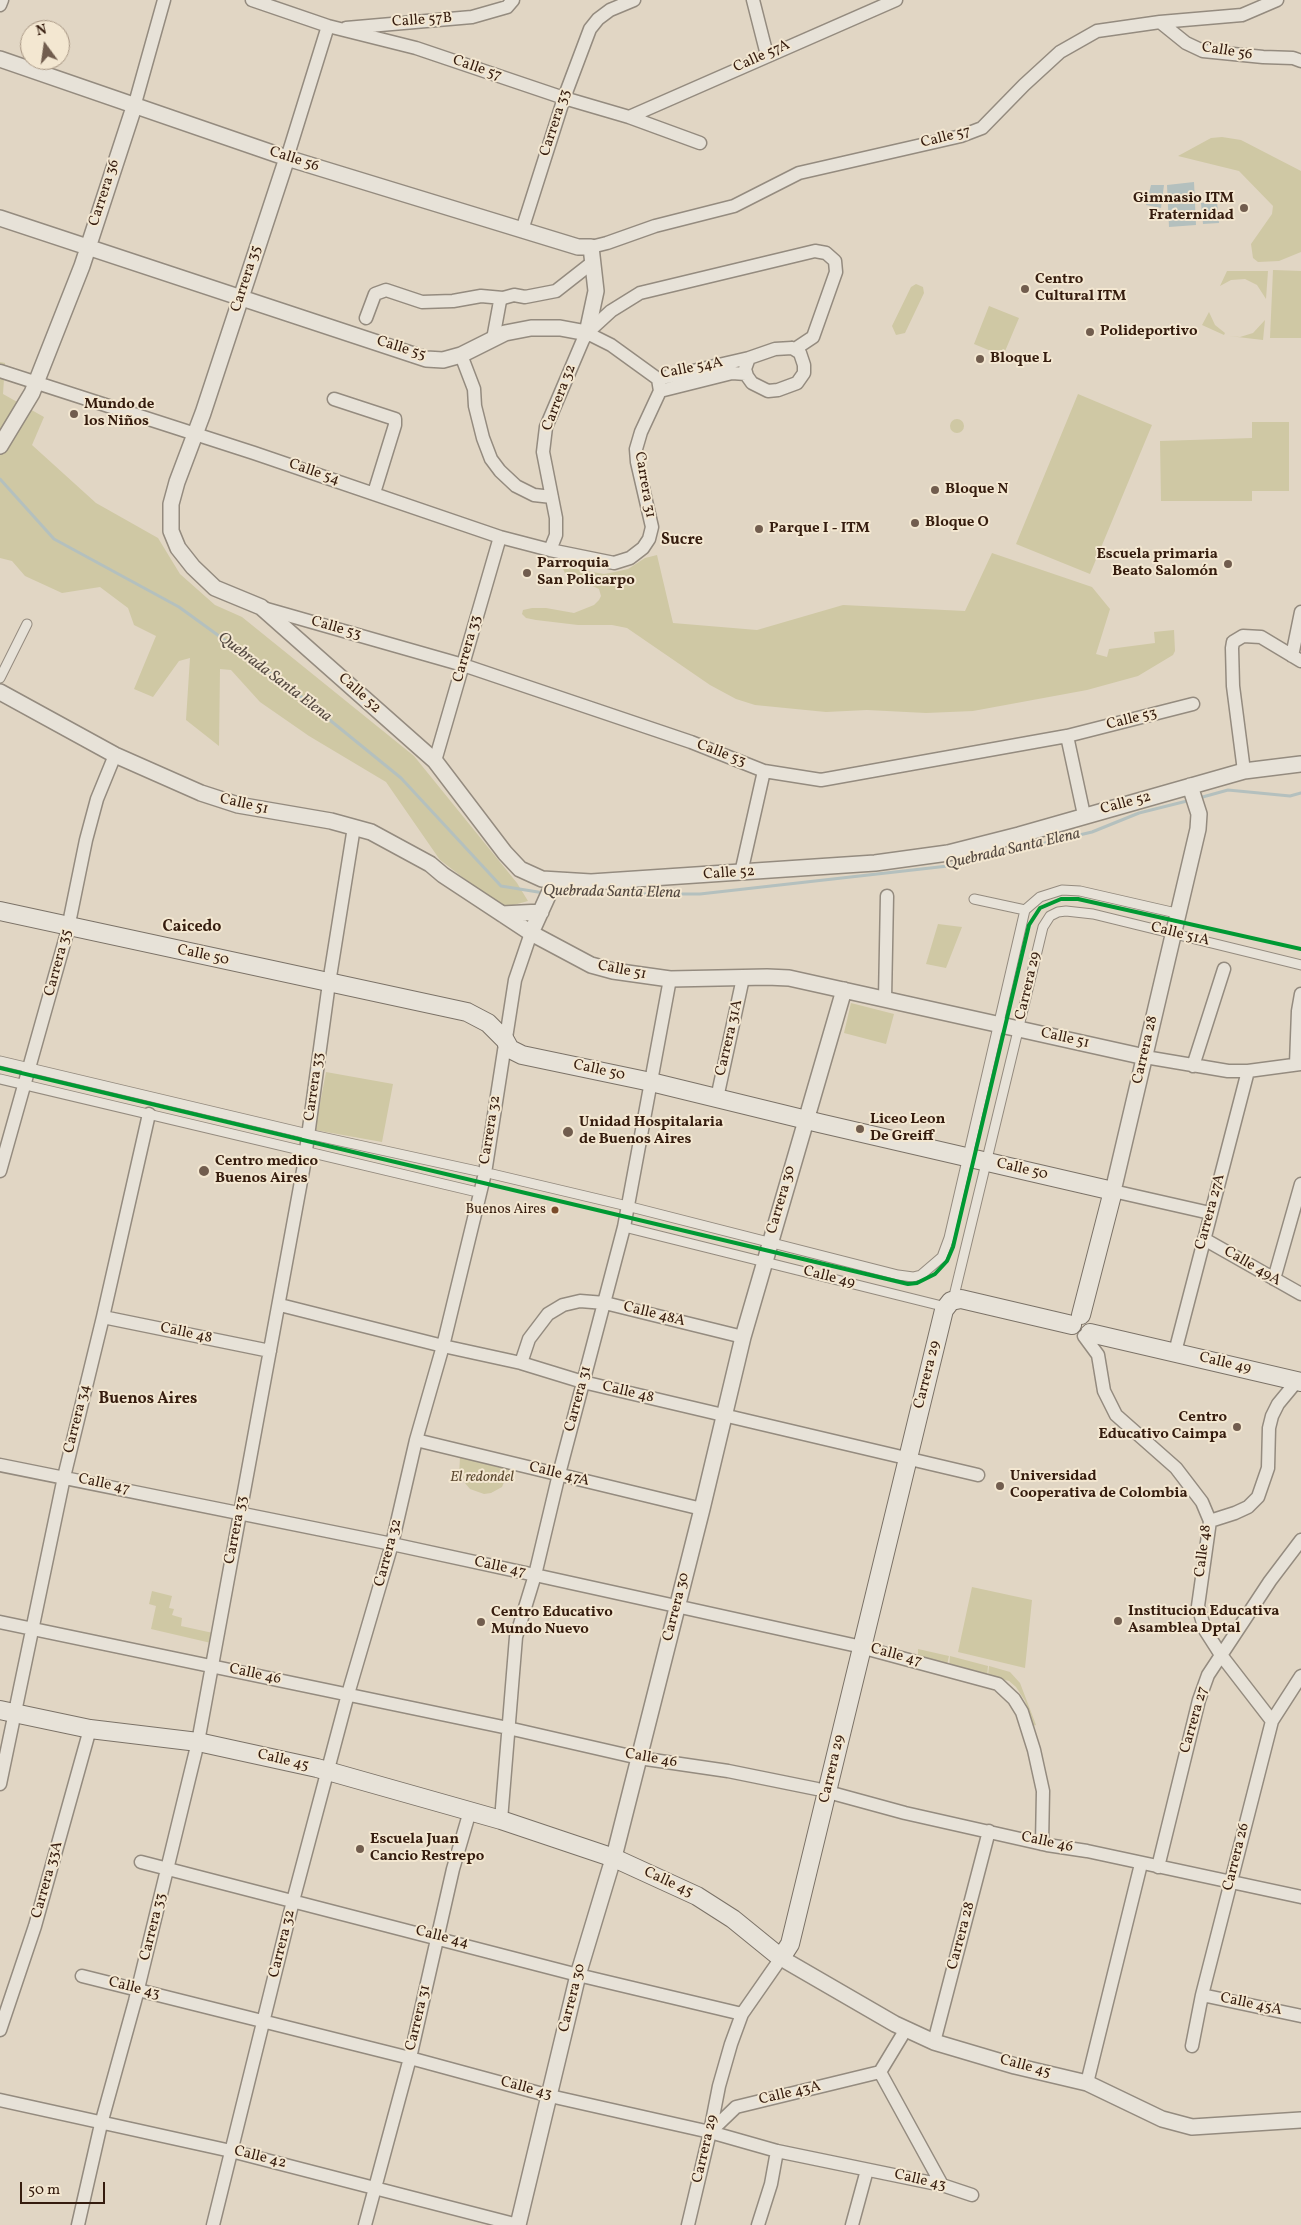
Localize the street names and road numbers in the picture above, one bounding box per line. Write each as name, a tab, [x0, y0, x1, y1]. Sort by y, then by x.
street label: Calle 57B	[391, 10, 453, 32]
street label: Calle 57A	[731, 37, 793, 77]
street label: Calle 56	[1200, 39, 1254, 65]
street label: Calle 57	[450, 52, 504, 86]
street label: Carrera 33	[537, 87, 575, 159]
street label: Calle 57	[919, 123, 973, 153]
street label: Calle 56	[267, 144, 321, 176]
street label: Carrera 36	[86, 157, 124, 229]
street label: Carrera 35	[228, 244, 266, 314]
street label: Calle 55	[374, 333, 428, 365]
street label: Calle 54A	[659, 354, 725, 384]
street label: Carrera 32	[539, 362, 581, 434]
street label: Carrera 31	[629, 450, 659, 520]
street label: Calle 54	[286, 456, 342, 490]
street label: Calle 53	[309, 613, 363, 645]
street label: Carrera 33	[450, 613, 486, 685]
street label: Calle 52	[334, 670, 384, 718]
street label: Calle 53	[1105, 705, 1159, 735]
street label: Calle 53	[694, 736, 748, 772]
street label: Calle 52	[1099, 789, 1153, 819]
street label: Calle 51	[218, 791, 270, 819]
street label: Calle 52	[703, 863, 755, 885]
street label: Calle 51A	[1149, 919, 1211, 951]
street label: Carrera 35	[41, 928, 77, 998]
street label: Calle 50	[176, 942, 230, 970]
street label: Carrera 29	[1012, 950, 1046, 1022]
street label: Calle 51	[596, 957, 648, 985]
street label: Carrera 31A	[712, 998, 748, 1078]
street label: Carrera 28	[1129, 1014, 1163, 1086]
street label: Calle 51	[1039, 1025, 1091, 1053]
street label: Carrera 33	[301, 1052, 329, 1122]
street label: Calle 50	[572, 1057, 626, 1085]
street label: Carrera 32	[477, 1094, 505, 1166]
street label: Calle 50	[995, 1155, 1049, 1185]
street label: Carrera 30	[764, 1164, 800, 1236]
street label: Carrera 27A	[1192, 1172, 1230, 1252]
street label: Calle 49A	[1220, 1243, 1284, 1291]
street label: Calle 49	[801, 1263, 857, 1293]
street label: Calle 48A	[621, 1299, 687, 1331]
street label: Calle 48	[158, 1320, 214, 1348]
street label: Carrera 29	[911, 1339, 945, 1411]
street label: Calle 49	[1197, 1349, 1253, 1379]
street label: Carrera 31	[562, 1364, 596, 1434]
street label: Calle 48	[600, 1378, 656, 1408]
street label: Carrera 34	[61, 1383, 95, 1455]
street label: Calle 47A	[527, 1459, 591, 1491]
street label: Calle 47	[76, 1471, 132, 1499]
street label: Carrera 33	[222, 1494, 252, 1566]
street label: Carrera 32	[371, 1517, 407, 1589]
street label: Calle 48	[1192, 1524, 1216, 1578]
street label: Calle 47	[472, 1554, 528, 1582]
street label: Carrera 30	[660, 1571, 694, 1643]
street label: Calle 47	[868, 1641, 924, 1671]
street label: Calle 46	[227, 1661, 283, 1689]
street label: Carrera 27	[1177, 1685, 1213, 1755]
street label: Carrera 29	[816, 1733, 850, 1805]
street label: Calle 45	[256, 1746, 310, 1776]
street label: Calle 46	[623, 1746, 679, 1772]
street label: Carrera 26	[1220, 1821, 1254, 1893]
street label: Calle 46	[1019, 1829, 1075, 1857]
street label: Carrera 33A	[28, 1839, 68, 1921]
street label: Calle 45	[641, 1864, 695, 1902]
street label: Carrera 33	[137, 1891, 171, 1963]
street label: Carrera 28	[944, 1900, 980, 1972]
street label: Carrera 32	[266, 1908, 300, 1980]
street label: Calle 44	[414, 1923, 470, 1953]
street label: Carrera 30	[556, 1962, 590, 2034]
street label: Calle 43	[106, 1974, 162, 2004]
street label: Carrera 31	[403, 1983, 435, 2053]
street label: Calle 45A	[1219, 1990, 1283, 2020]
street label: Calle 45	[998, 2052, 1052, 2082]
street label: Calle 43	[498, 2074, 554, 2104]
street label: Calle 43A	[757, 2078, 823, 2110]
street label: Carrera 29	[689, 2113, 723, 2185]
street label: Calle 42	[232, 2143, 288, 2173]
street label: Calle 43	[892, 2166, 948, 2196]

